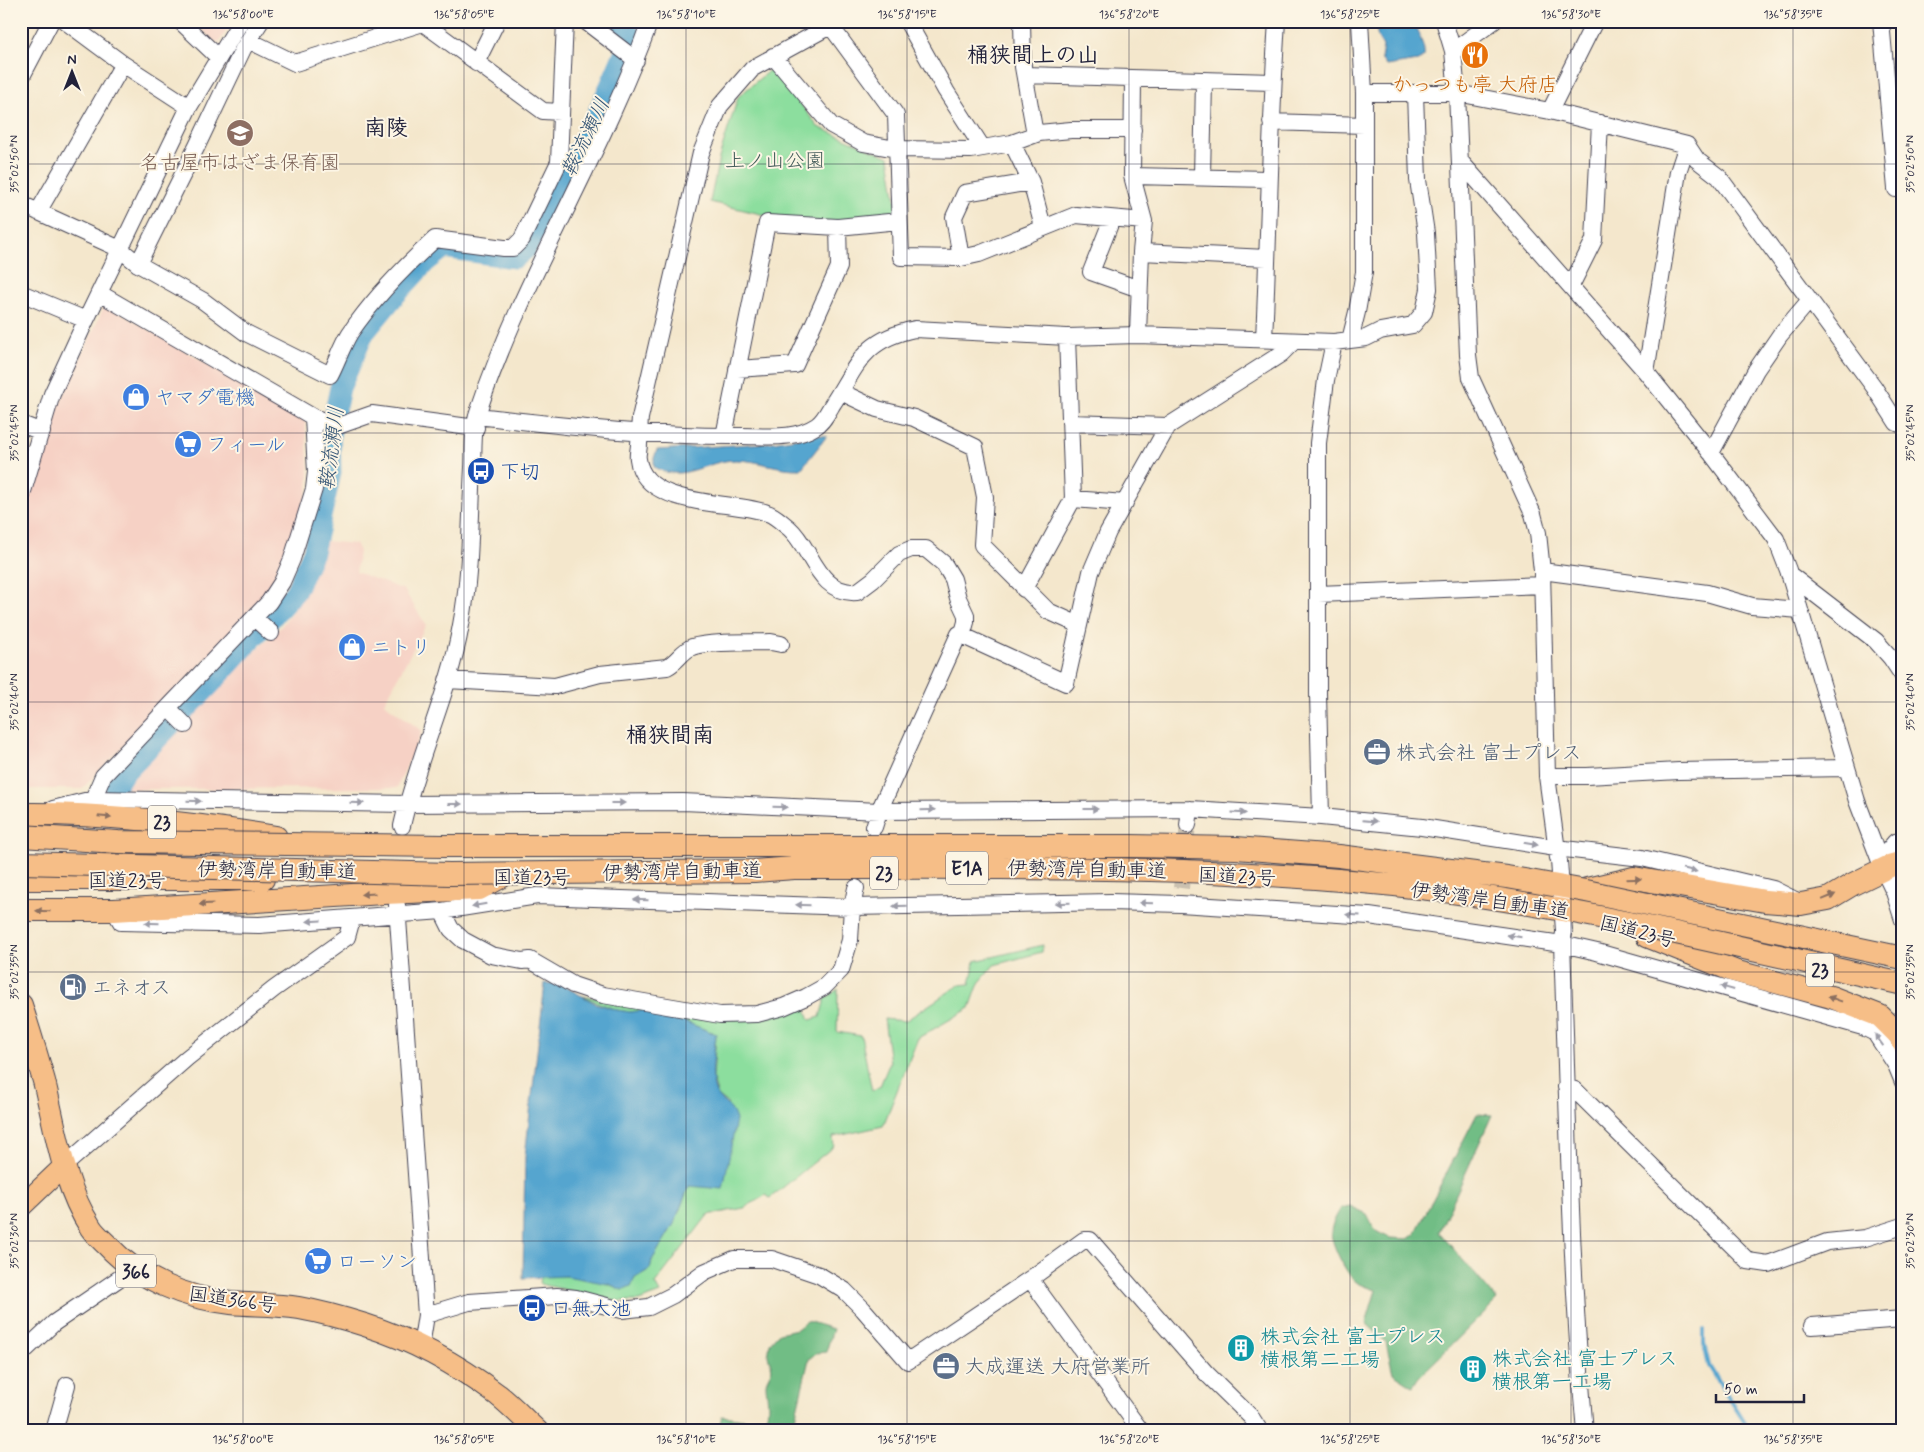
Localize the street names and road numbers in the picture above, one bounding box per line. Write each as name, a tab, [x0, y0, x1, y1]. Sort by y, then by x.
road number: 23	[148, 806, 176, 839]
road number: E1A	[946, 851, 988, 884]
road number: 23	[870, 856, 898, 890]
street label: 伊勢湾岸自動車道	[1007, 856, 1167, 885]
street label: 伊勢湾岸自動車道	[197, 857, 357, 886]
street label: 伊勢湾岸自動車道	[602, 858, 762, 887]
street label: 国道23号	[1197, 862, 1277, 893]
street label: 国道23号	[493, 865, 571, 892]
street label: 国道23号	[88, 868, 166, 895]
street label: 伊勢湾岸自動車道	[1409, 877, 1571, 926]
street label: 国道23号	[1596, 910, 1679, 955]
road number: 23	[1806, 954, 1834, 986]
road number: 366	[116, 1254, 156, 1288]
street label: 国道366号	[187, 1281, 279, 1320]

